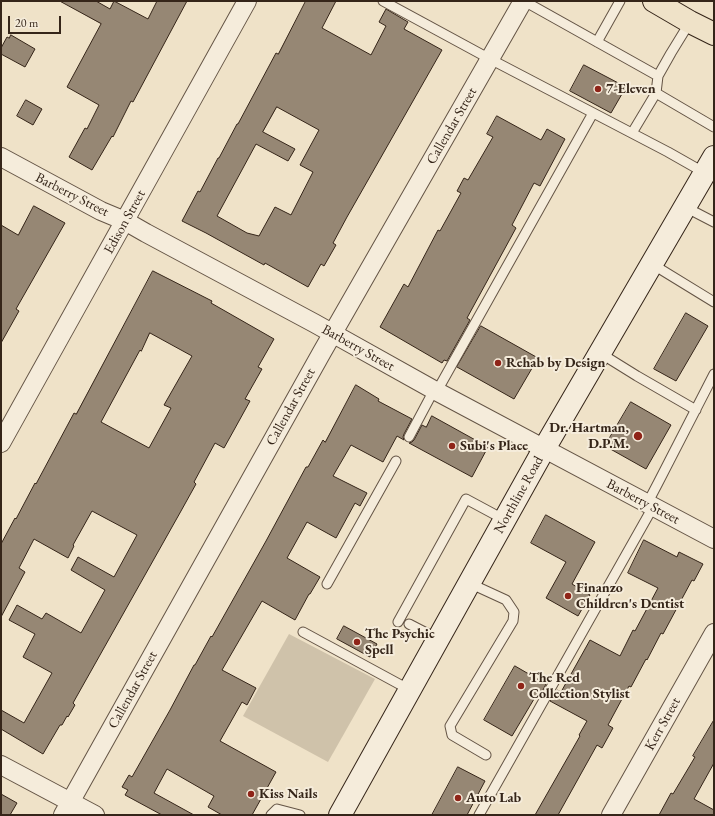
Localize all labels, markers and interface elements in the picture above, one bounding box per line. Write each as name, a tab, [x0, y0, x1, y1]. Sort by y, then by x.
scale bar	[10, 8, 63, 34]
text: 20 m	[15, 15, 38, 31]
place label: 7-Eleven	[606, 81, 656, 97]
marker: 7-Eleven	[593, 84, 603, 94]
street label: Callendar Street	[423, 85, 481, 167]
street label: Barberry Street	[32, 169, 112, 221]
street label: Edison Street	[101, 187, 149, 257]
street label: Barberry Street	[319, 321, 397, 375]
place label: Rehab by Design	[506, 355, 605, 371]
marker: Rehab by Design	[493, 358, 503, 368]
street label: Callendar Street	[263, 365, 319, 449]
place label: Dr. Hartman, D.P.M.	[549, 420, 629, 452]
marker: Dr. Hartman, D.P.M.	[632, 430, 644, 442]
place label: Subi's Place	[460, 438, 528, 454]
marker: Subi's Place	[447, 441, 457, 451]
street label: Northline Road	[491, 453, 547, 537]
street label: Barberry Street	[604, 476, 682, 528]
place label: Finanzo Children's Dentist	[576, 580, 684, 612]
marker: Finanzo Children's Dentist	[563, 591, 573, 601]
place label: The Psychic Spell	[365, 626, 435, 658]
marker: The Psychic Spell	[352, 637, 362, 647]
street label: Callendar Street	[105, 648, 161, 732]
place label: The Red Collection Stylist	[529, 670, 630, 702]
marker: The Red Collection Stylist	[516, 681, 526, 691]
street label: Kerr Street	[642, 695, 684, 753]
place label: Kiss Nails	[259, 786, 318, 802]
marker: Kiss Nails	[246, 789, 256, 799]
place label: Auto Lab	[466, 790, 521, 806]
marker: Auto Lab	[453, 793, 463, 803]

